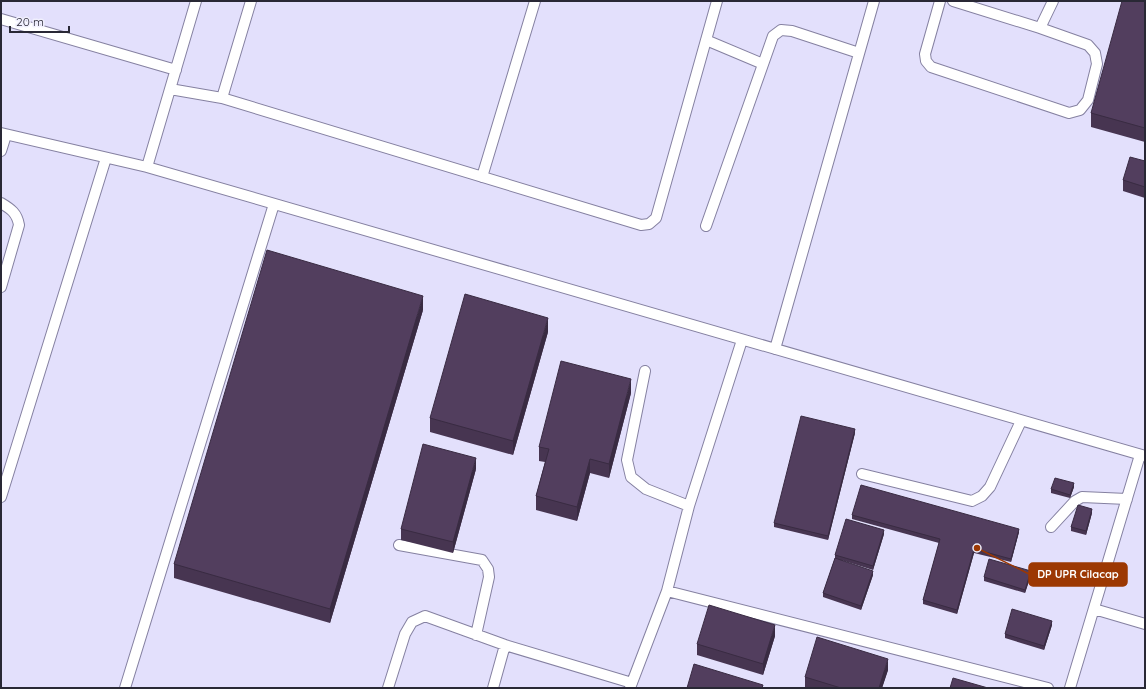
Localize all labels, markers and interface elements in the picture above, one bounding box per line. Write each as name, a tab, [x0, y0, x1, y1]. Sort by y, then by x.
scale bar	[10, 8, 69, 34]
text: 20 m	[16, 14, 44, 29]
callout: DP UPR Cilacap	[1029, 563, 1127, 586]
text: DP UPR Cilacap	[1037, 567, 1119, 581]

